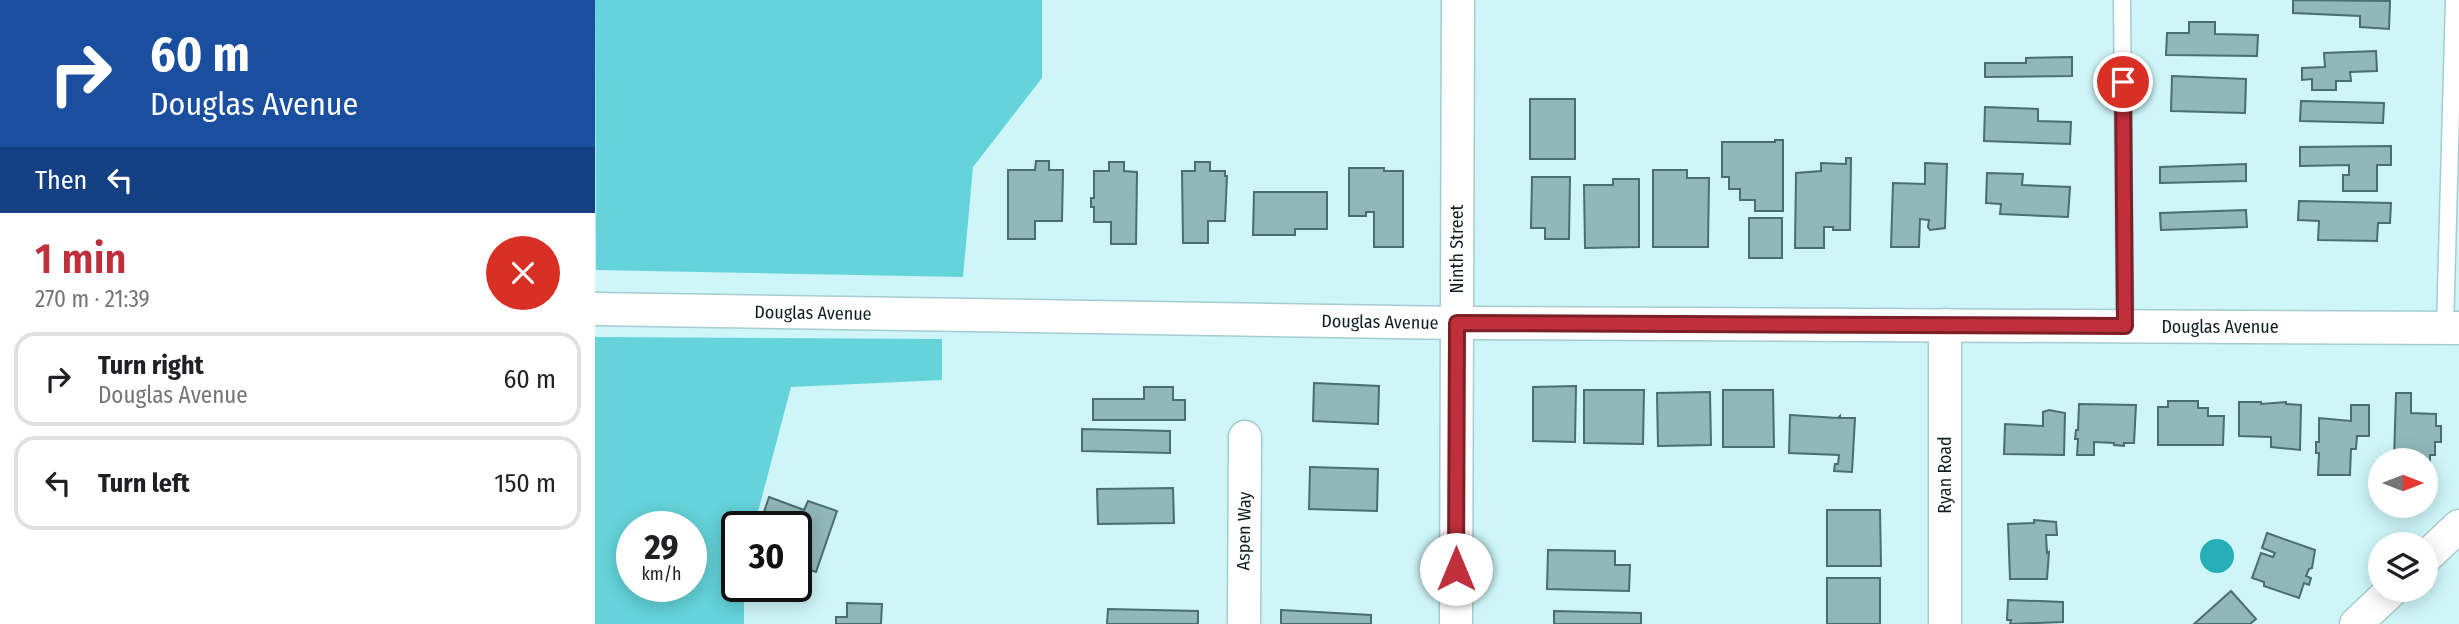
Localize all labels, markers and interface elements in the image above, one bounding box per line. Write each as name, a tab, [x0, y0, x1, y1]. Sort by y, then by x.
text: 60 m	[150, 25, 250, 84]
icon: right	[35, 28, 126, 119]
pin	[2093, 52, 2153, 112]
icon: arrive	[2104, 63, 2142, 101]
text: Douglas Avenue	[150, 85, 358, 123]
icon: left	[101, 161, 139, 199]
text: Then	[35, 165, 87, 196]
street label: Ninth Street	[1446, 204, 1468, 293]
text: 1 min	[35, 234, 126, 284]
button: close	[486, 236, 560, 310]
text: 270 m · 21:39	[35, 285, 150, 313]
street label: Douglas Avenue	[754, 301, 872, 325]
street label: Douglas Avenue	[1321, 310, 1439, 334]
street label: Douglas Avenue	[2161, 316, 2279, 338]
text: Turn right	[98, 350, 204, 381]
icon: right	[39, 360, 77, 398]
text: 60 m	[503, 364, 556, 395]
text: Douglas Avenue	[98, 381, 248, 409]
street label: Ryan Road	[1934, 436, 1956, 514]
north arrow	[2368, 448, 2438, 518]
map controls	[2368, 448, 2438, 602]
icon: left	[39, 464, 77, 502]
text: Turn left	[98, 468, 190, 499]
text: 150 m	[494, 468, 556, 499]
street label: Aspen Way	[1232, 491, 1256, 571]
speed limit sign: 30	[721, 511, 812, 602]
text: 29	[644, 526, 679, 568]
position arrow	[1419, 532, 1493, 606]
button: layers	[2368, 532, 2438, 602]
text: km/h	[641, 563, 682, 585]

